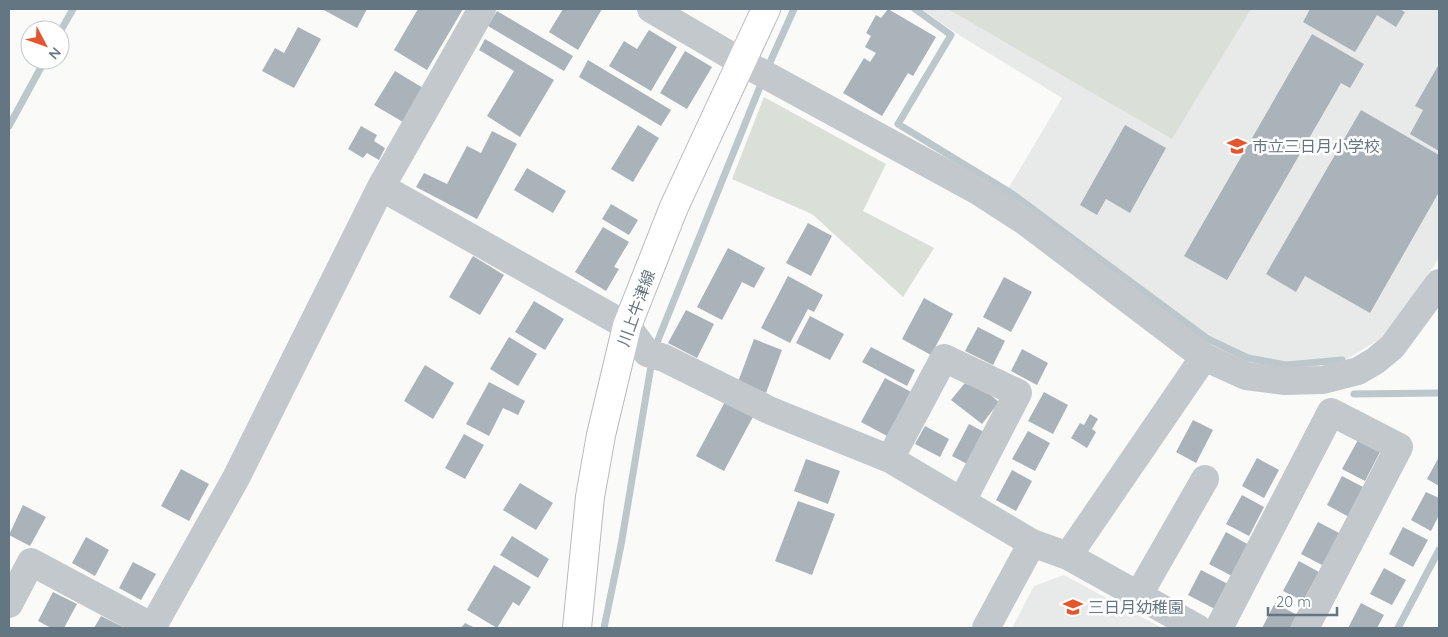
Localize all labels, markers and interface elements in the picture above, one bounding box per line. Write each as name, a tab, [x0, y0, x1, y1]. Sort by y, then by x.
north arrow	[20, 20, 70, 70]
text: N	[45, 44, 65, 63]
school or university icon: 市立三日月小学校	[1226, 135, 1248, 157]
place label: 市立三日月小学校	[1252, 136, 1380, 156]
street label: 川上牛津線	[613, 267, 659, 349]
scale bar	[1268, 584, 1337, 616]
text: 20 m	[1276, 592, 1311, 611]
school or university icon: 三日月幼稚園	[1062, 596, 1084, 618]
place label: 三日月幼稚園	[1088, 597, 1184, 617]

